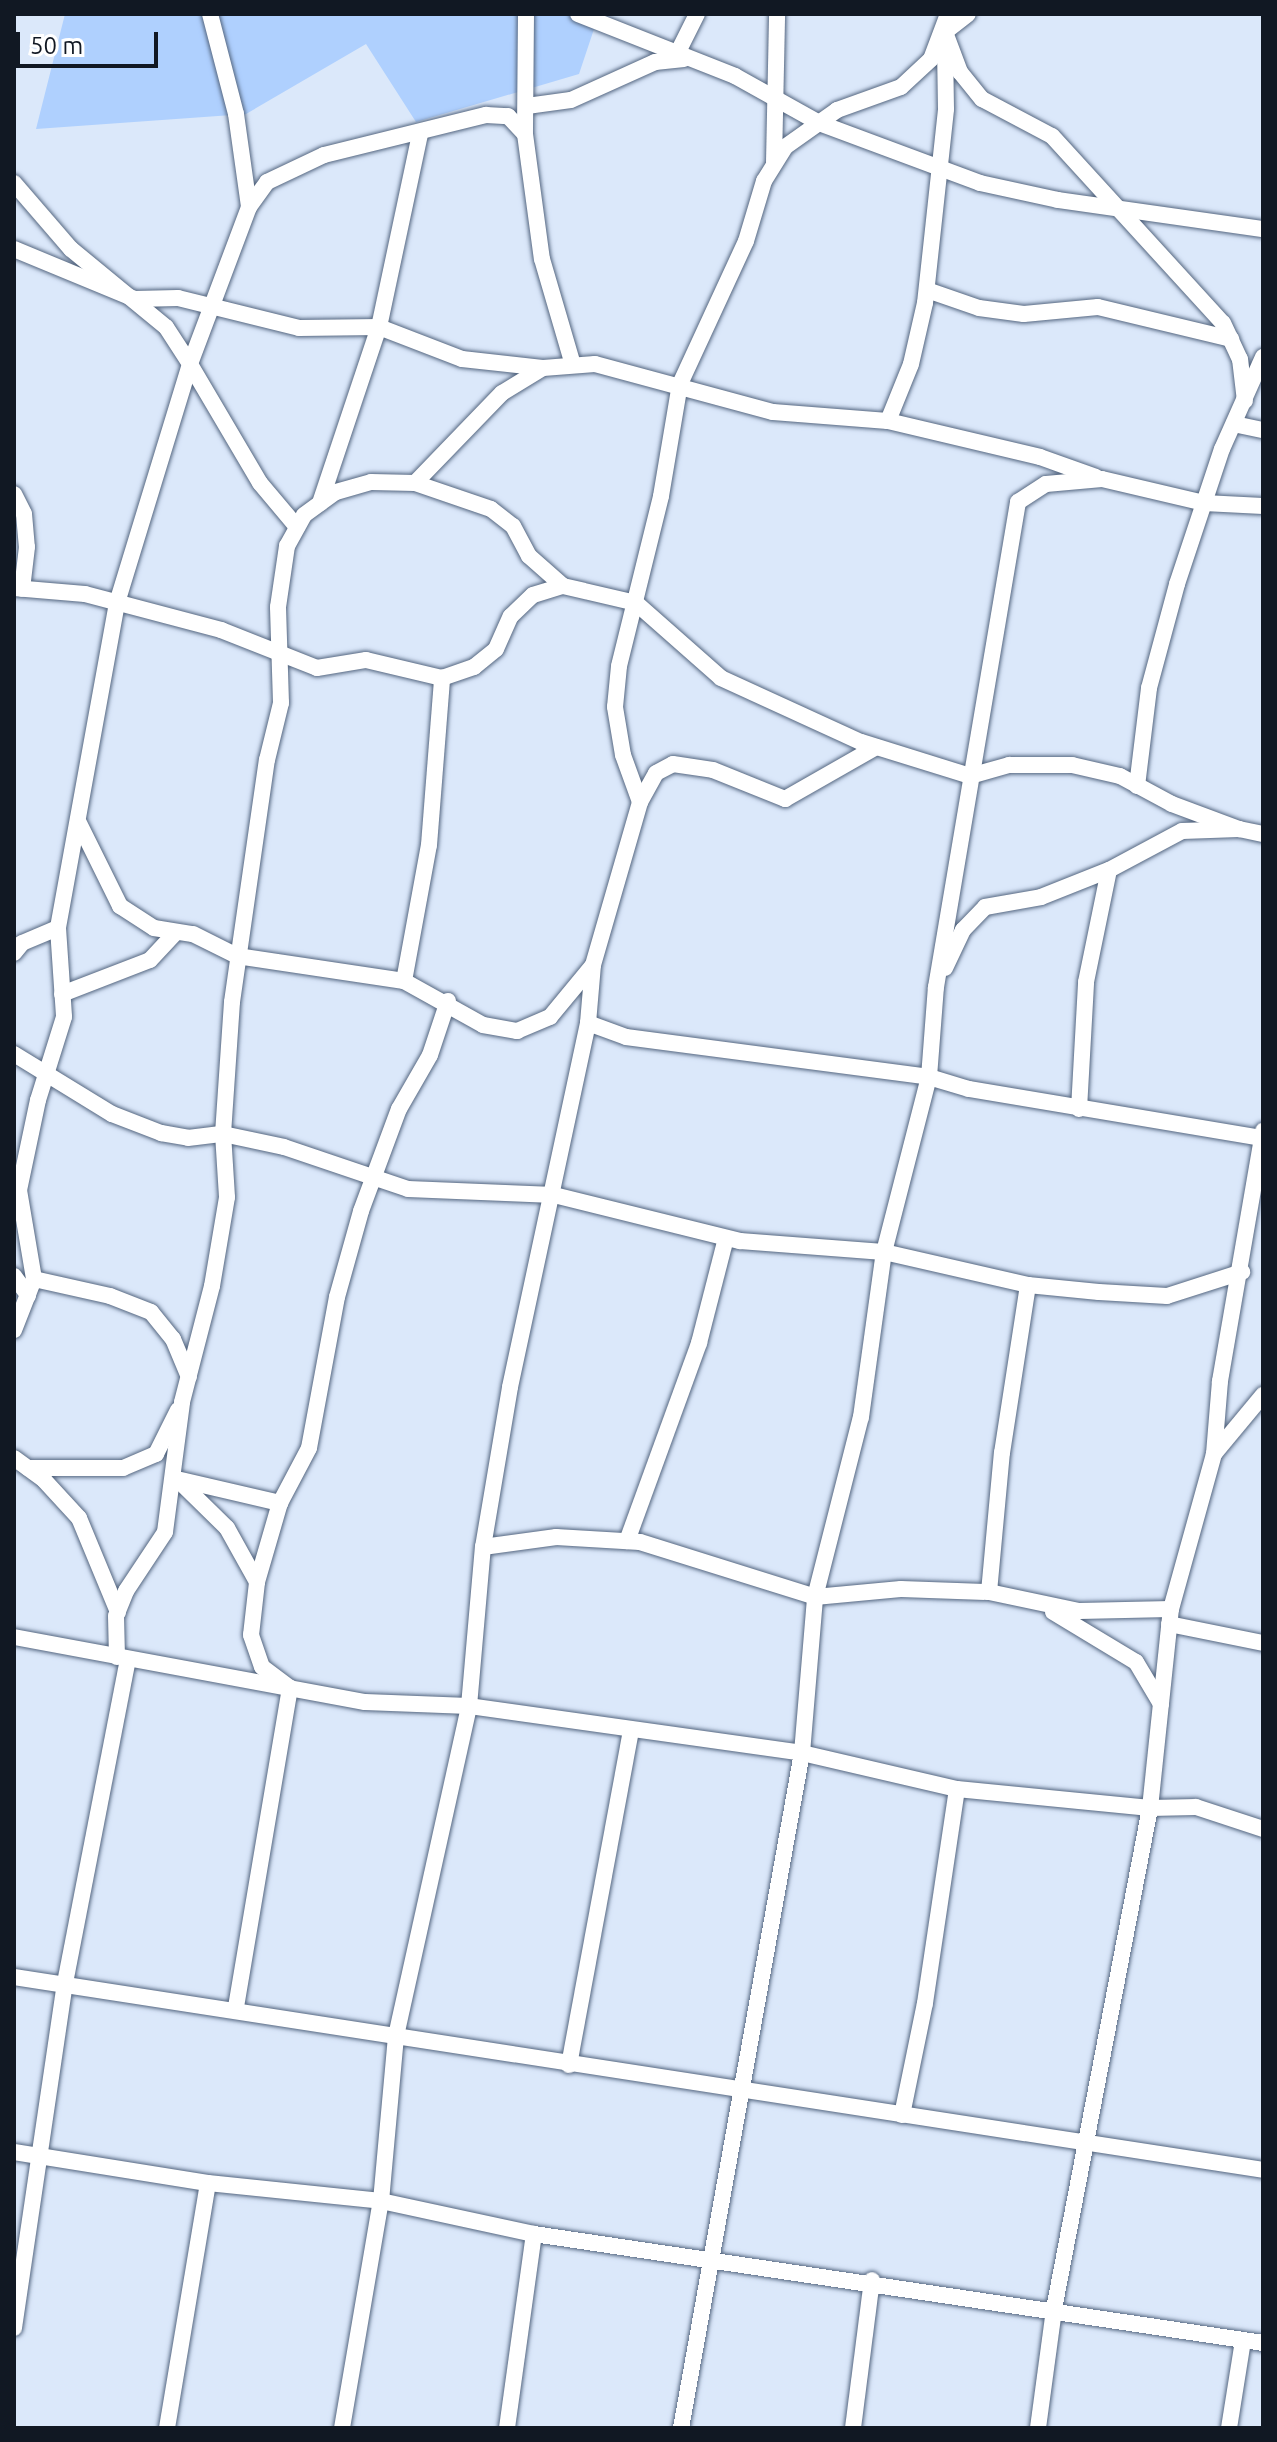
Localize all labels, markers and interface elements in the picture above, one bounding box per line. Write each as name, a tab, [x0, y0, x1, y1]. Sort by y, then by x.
scale bar	[20, 16, 162, 66]
text: 50 m	[30, 32, 83, 59]

